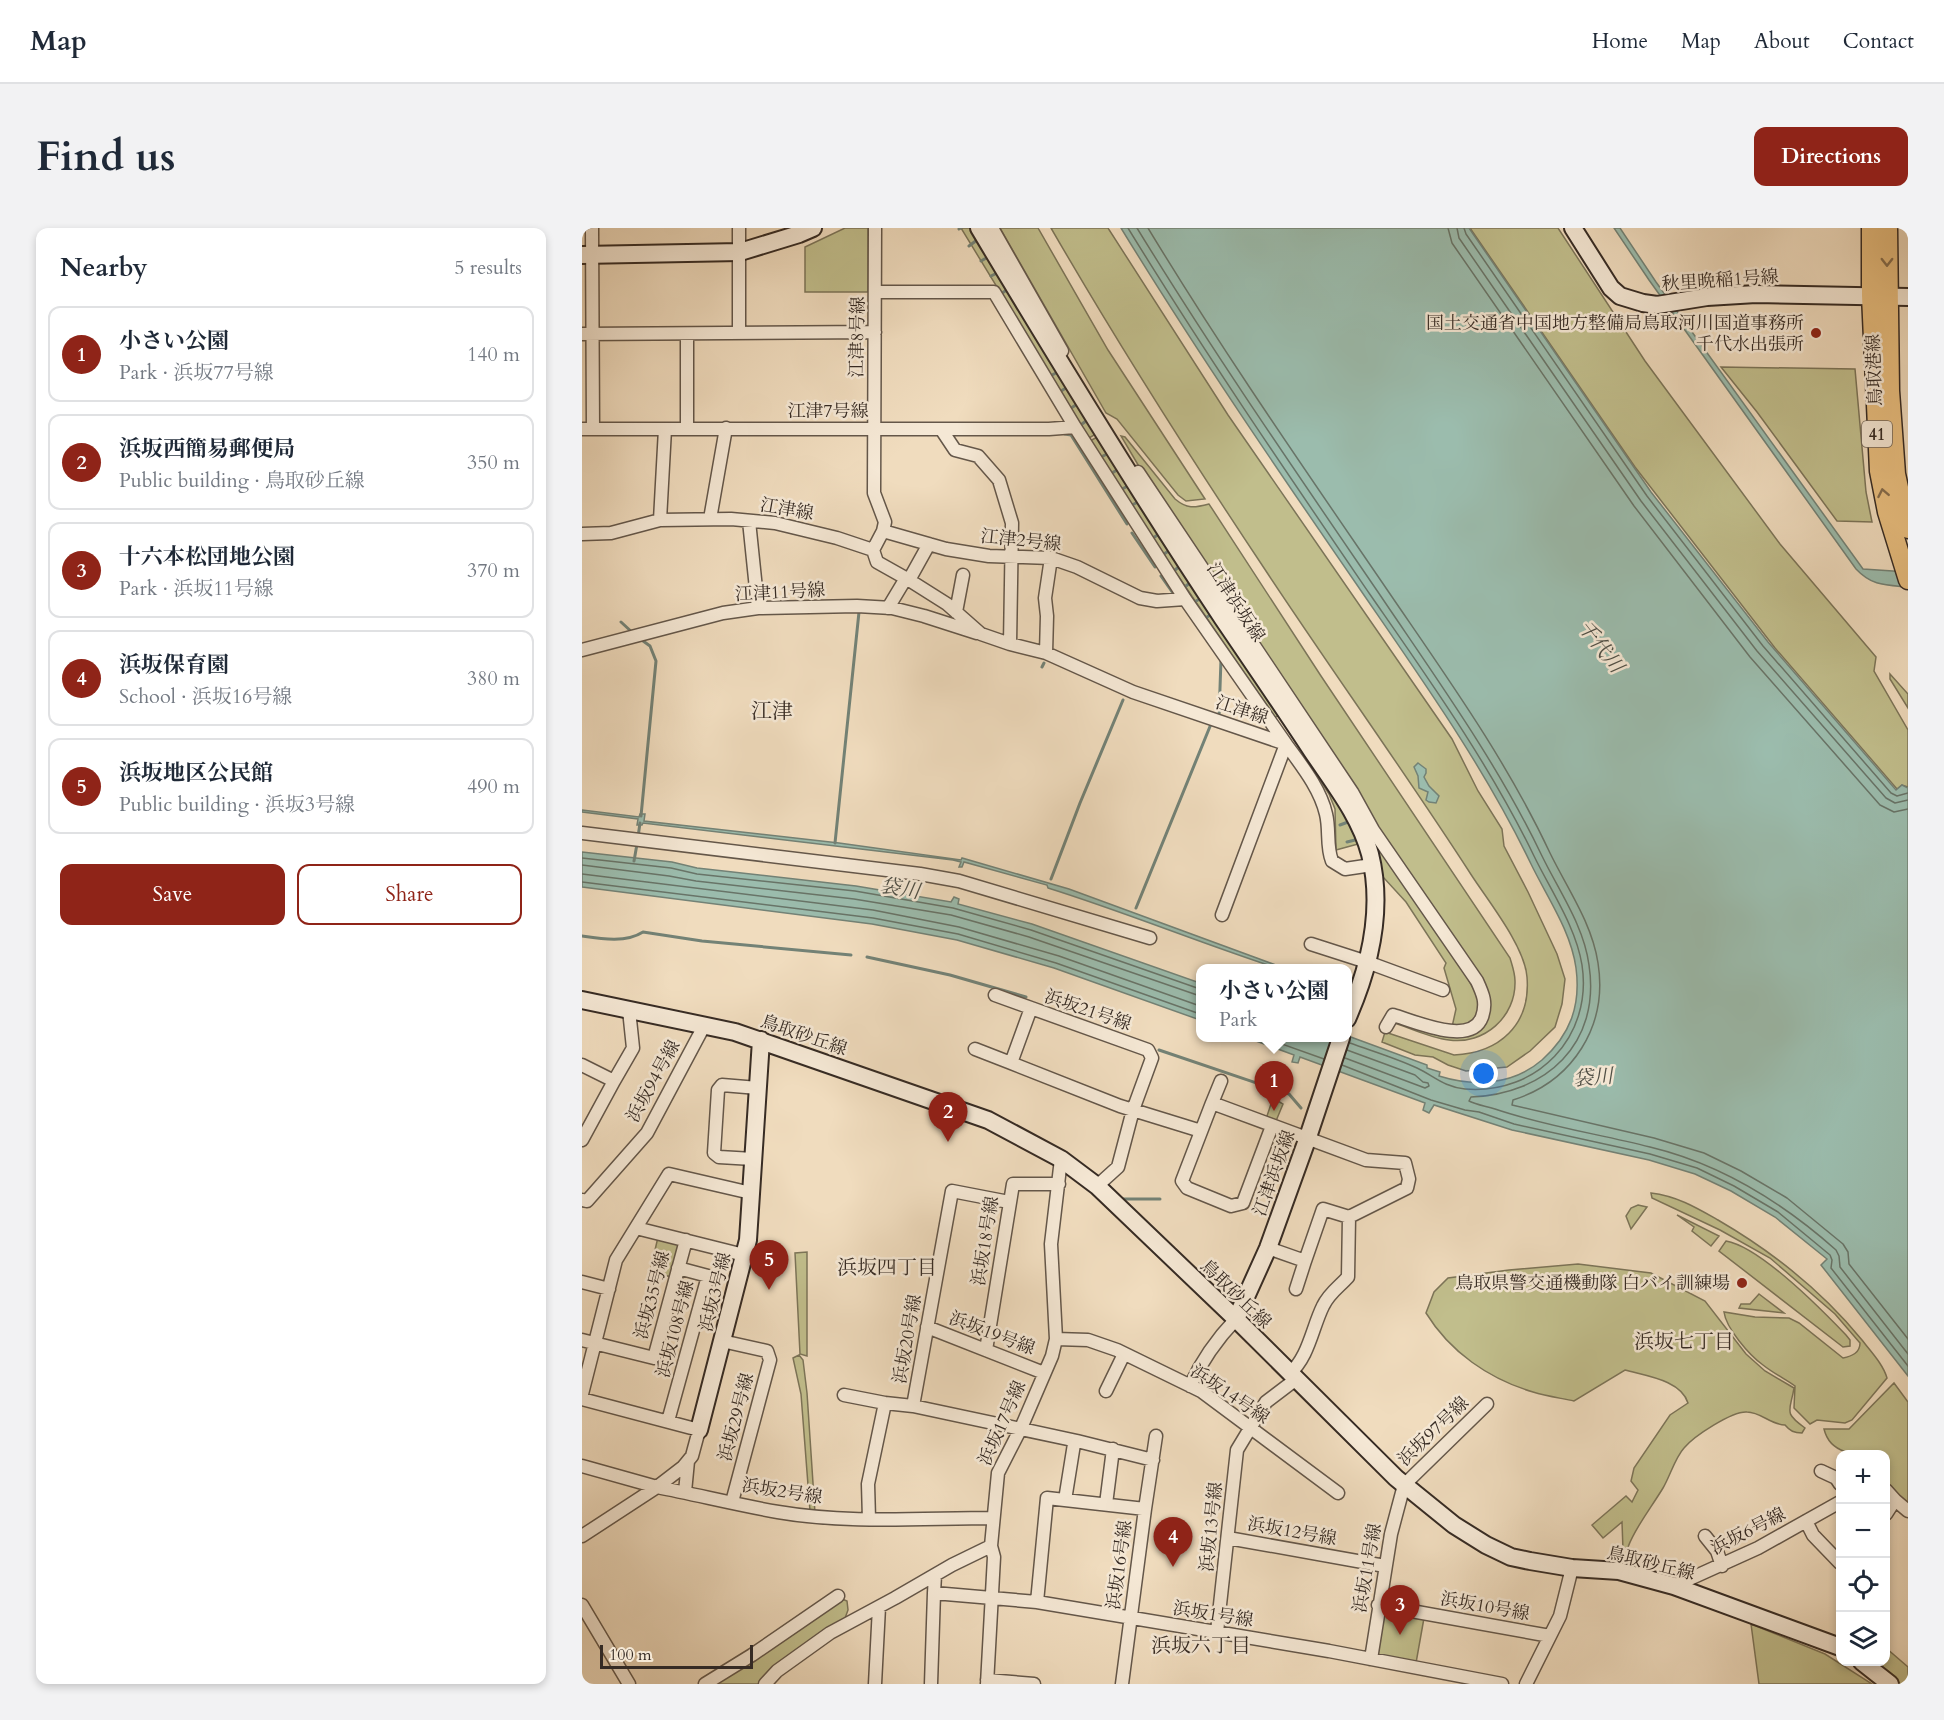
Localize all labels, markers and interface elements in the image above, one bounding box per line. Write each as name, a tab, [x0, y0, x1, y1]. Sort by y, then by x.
text: Map	[30, 22, 87, 60]
text: Home	[1592, 27, 1648, 56]
text: Map	[1681, 27, 1721, 56]
text: About	[1754, 27, 1810, 56]
text: Contact	[1843, 27, 1914, 56]
button: Directions	[1754, 127, 1908, 186]
text: Find us	[36, 128, 176, 185]
text: Nearby	[60, 250, 148, 285]
text: 5 results	[454, 254, 522, 281]
one-way arrow	[1881, 257, 1893, 266]
street label: 秋里晩稲1号線	[1661, 264, 1779, 297]
street label: 江津8号線	[844, 296, 871, 378]
place label: 国土交通省中国地方整備局鳥取河川国道事務所 千代水出張所	[1426, 311, 1804, 357]
text: 小さい公園	[119, 326, 229, 356]
marker: 国土交通省中国地方整備局鳥取河川国道事務所 千代水出張所	[1809, 326, 1823, 340]
street label: 鳥取港線	[1861, 334, 1888, 406]
text: 1	[76, 341, 87, 368]
text: 140 m	[467, 341, 520, 368]
text: Park · 浜坂77号線	[119, 359, 274, 386]
street label: 江津7号線	[787, 399, 869, 424]
road number: 41	[1862, 421, 1892, 447]
text: 浜坂西簡易郵便局	[119, 434, 295, 464]
text: 2	[76, 449, 87, 476]
text: 350 m	[467, 449, 520, 476]
text: Public building · 鳥取砂丘線	[119, 467, 365, 494]
one-way arrow	[1878, 489, 1891, 499]
street label: 江津線	[758, 492, 816, 526]
street label: 江津2号線	[979, 524, 1063, 557]
text: 十六本松団地公園	[119, 542, 295, 572]
text: 3	[76, 557, 87, 584]
text: 370 m	[467, 557, 520, 584]
street label: 江津浜坂線	[1201, 558, 1271, 647]
text: Park · 浜坂11号線	[119, 575, 274, 602]
street label: 江津11号線	[734, 578, 826, 607]
water label: 千代川	[1571, 614, 1631, 680]
text: 浜坂保育園	[119, 650, 229, 680]
text: 4	[76, 665, 87, 692]
text: 380 m	[467, 665, 520, 692]
text: School · 浜坂16号線	[119, 683, 292, 710]
street label: 江津線	[1212, 690, 1271, 731]
district label: 江津	[751, 697, 793, 726]
text: 浜坂地区公民館	[119, 758, 273, 788]
text: 5	[76, 773, 87, 800]
text: 490 m	[467, 773, 520, 800]
text: Public building · 浜坂3号線	[119, 791, 355, 818]
button: Save	[60, 864, 285, 925]
button: Share	[297, 864, 522, 925]
water label: 袋川	[878, 872, 924, 905]
popup	[1196, 964, 1352, 1042]
text: 小さい公園	[1219, 976, 1329, 1006]
street label: 浜坂21号線	[1041, 984, 1135, 1037]
text: Park	[1219, 1006, 1257, 1033]
street label: 鳥取砂丘線	[757, 1009, 850, 1062]
street label: 浜坂94号線	[621, 1036, 686, 1127]
your location	[1469, 1059, 1498, 1088]
pin: 1	[1254, 1062, 1294, 1111]
water label: 袋川	[1572, 1062, 1616, 1093]
pin: 2	[928, 1092, 968, 1142]
street label: 江津浜坂線	[1247, 1127, 1302, 1220]
street label: 浜坂18号線	[966, 1194, 1005, 1288]
pin: 5	[750, 1240, 789, 1290]
street label: 浜坂35号線	[629, 1248, 676, 1342]
street label: 浜坂3号線	[694, 1250, 737, 1335]
district label: 浜坂四丁目	[837, 1254, 937, 1281]
street label: 鳥取砂丘線	[1195, 1254, 1277, 1335]
place label: 鳥取県警交通機動隊 白バイ訓練場	[1455, 1271, 1730, 1296]
marker: 鳥取県警交通機動隊 白バイ訓練場	[1735, 1276, 1749, 1290]
street label: 浜坂108号線	[651, 1278, 700, 1381]
street label: 浜坂20号線	[887, 1292, 928, 1386]
street label: 浜坂19号線	[945, 1306, 1039, 1361]
district label: 浜坂七丁目	[1634, 1328, 1734, 1355]
street label: 浜坂14号線	[1185, 1359, 1274, 1430]
street label: 浜坂29号線	[713, 1370, 760, 1464]
street label: 浜坂17号線	[973, 1377, 1032, 1470]
street label: 浜坂97号線	[1392, 1391, 1475, 1472]
map controls	[1836, 1450, 1890, 1666]
button: +	[1836, 1450, 1890, 1504]
street label: 浜坂2号線	[740, 1473, 824, 1510]
street label: 浜坂13号線	[1194, 1481, 1229, 1573]
street label: 浜坂6号線	[1706, 1502, 1790, 1561]
button: −	[1836, 1504, 1890, 1558]
street label: 浜坂12号線	[1245, 1511, 1339, 1552]
pin: 4	[1154, 1518, 1192, 1567]
street label: 浜坂16号線	[1101, 1519, 1138, 1612]
street label: 浜坂11号線	[1347, 1521, 1388, 1615]
street label: 鳥取砂丘線	[1604, 1540, 1698, 1587]
button: locate	[1836, 1558, 1890, 1612]
pin: 3	[1380, 1586, 1420, 1635]
street label: 浜坂10号線	[1438, 1586, 1532, 1627]
street label: 浜坂1号線	[1171, 1596, 1255, 1633]
button: layers	[1836, 1612, 1890, 1666]
district label: 浜坂六丁目	[1151, 1632, 1251, 1659]
scale bar	[600, 1642, 753, 1670]
text: 100 m	[609, 1644, 651, 1666]

